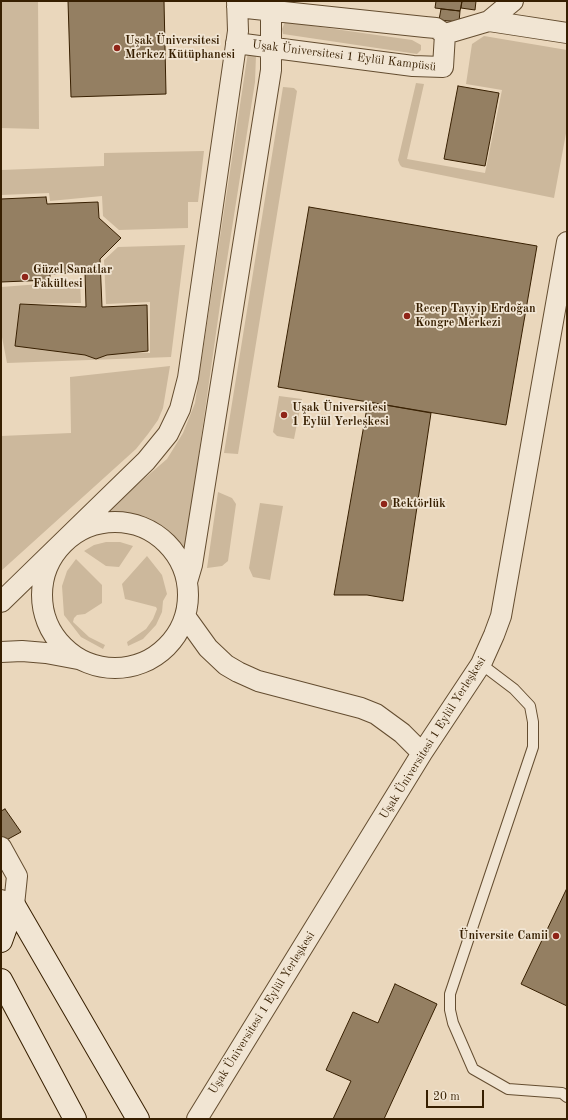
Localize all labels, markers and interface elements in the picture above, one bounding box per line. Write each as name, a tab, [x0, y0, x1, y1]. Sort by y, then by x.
place label: Uşak Üniversitesi Merkez Kütüphanesi	[125, 34, 235, 62]
street label: Uşak Üniversitesi 1 Eylül Kampüsü	[251, 38, 437, 74]
marker: Uşak Üniversitesi Merkez Kütüphanesi	[112, 43, 122, 53]
place label: Güzel Sanatlar Fakültesi	[33, 263, 112, 291]
marker: Güzel Sanatlar Fakültesi	[20, 272, 30, 282]
place label: Recep Tayyip Erdoğan Kongre Merkezi	[415, 302, 536, 330]
marker: Recep Tayyip Erdoğan Kongre Merkezi	[402, 311, 412, 321]
place label: Uşak Üniversitesi 1 Eylül Yerleşkesi	[292, 401, 389, 429]
marker: Uşak Üniversitesi 1 Eylül Yerleşkesi	[279, 410, 289, 420]
place label: Rektörlük	[392, 497, 446, 511]
marker: Rektörlük	[379, 499, 389, 509]
street label: Uşak Üniversitesi 1 Eylül Yerleşkesi	[377, 654, 489, 822]
street label: Uşak Üniversitesi 1 Eylül Yerleşkesi	[206, 929, 318, 1097]
place label: Üniversite Camii	[459, 929, 548, 943]
marker: Üniversite Camii	[551, 931, 561, 941]
scale bar	[428, 1082, 486, 1108]
text: 20 m	[433, 1091, 460, 1103]

